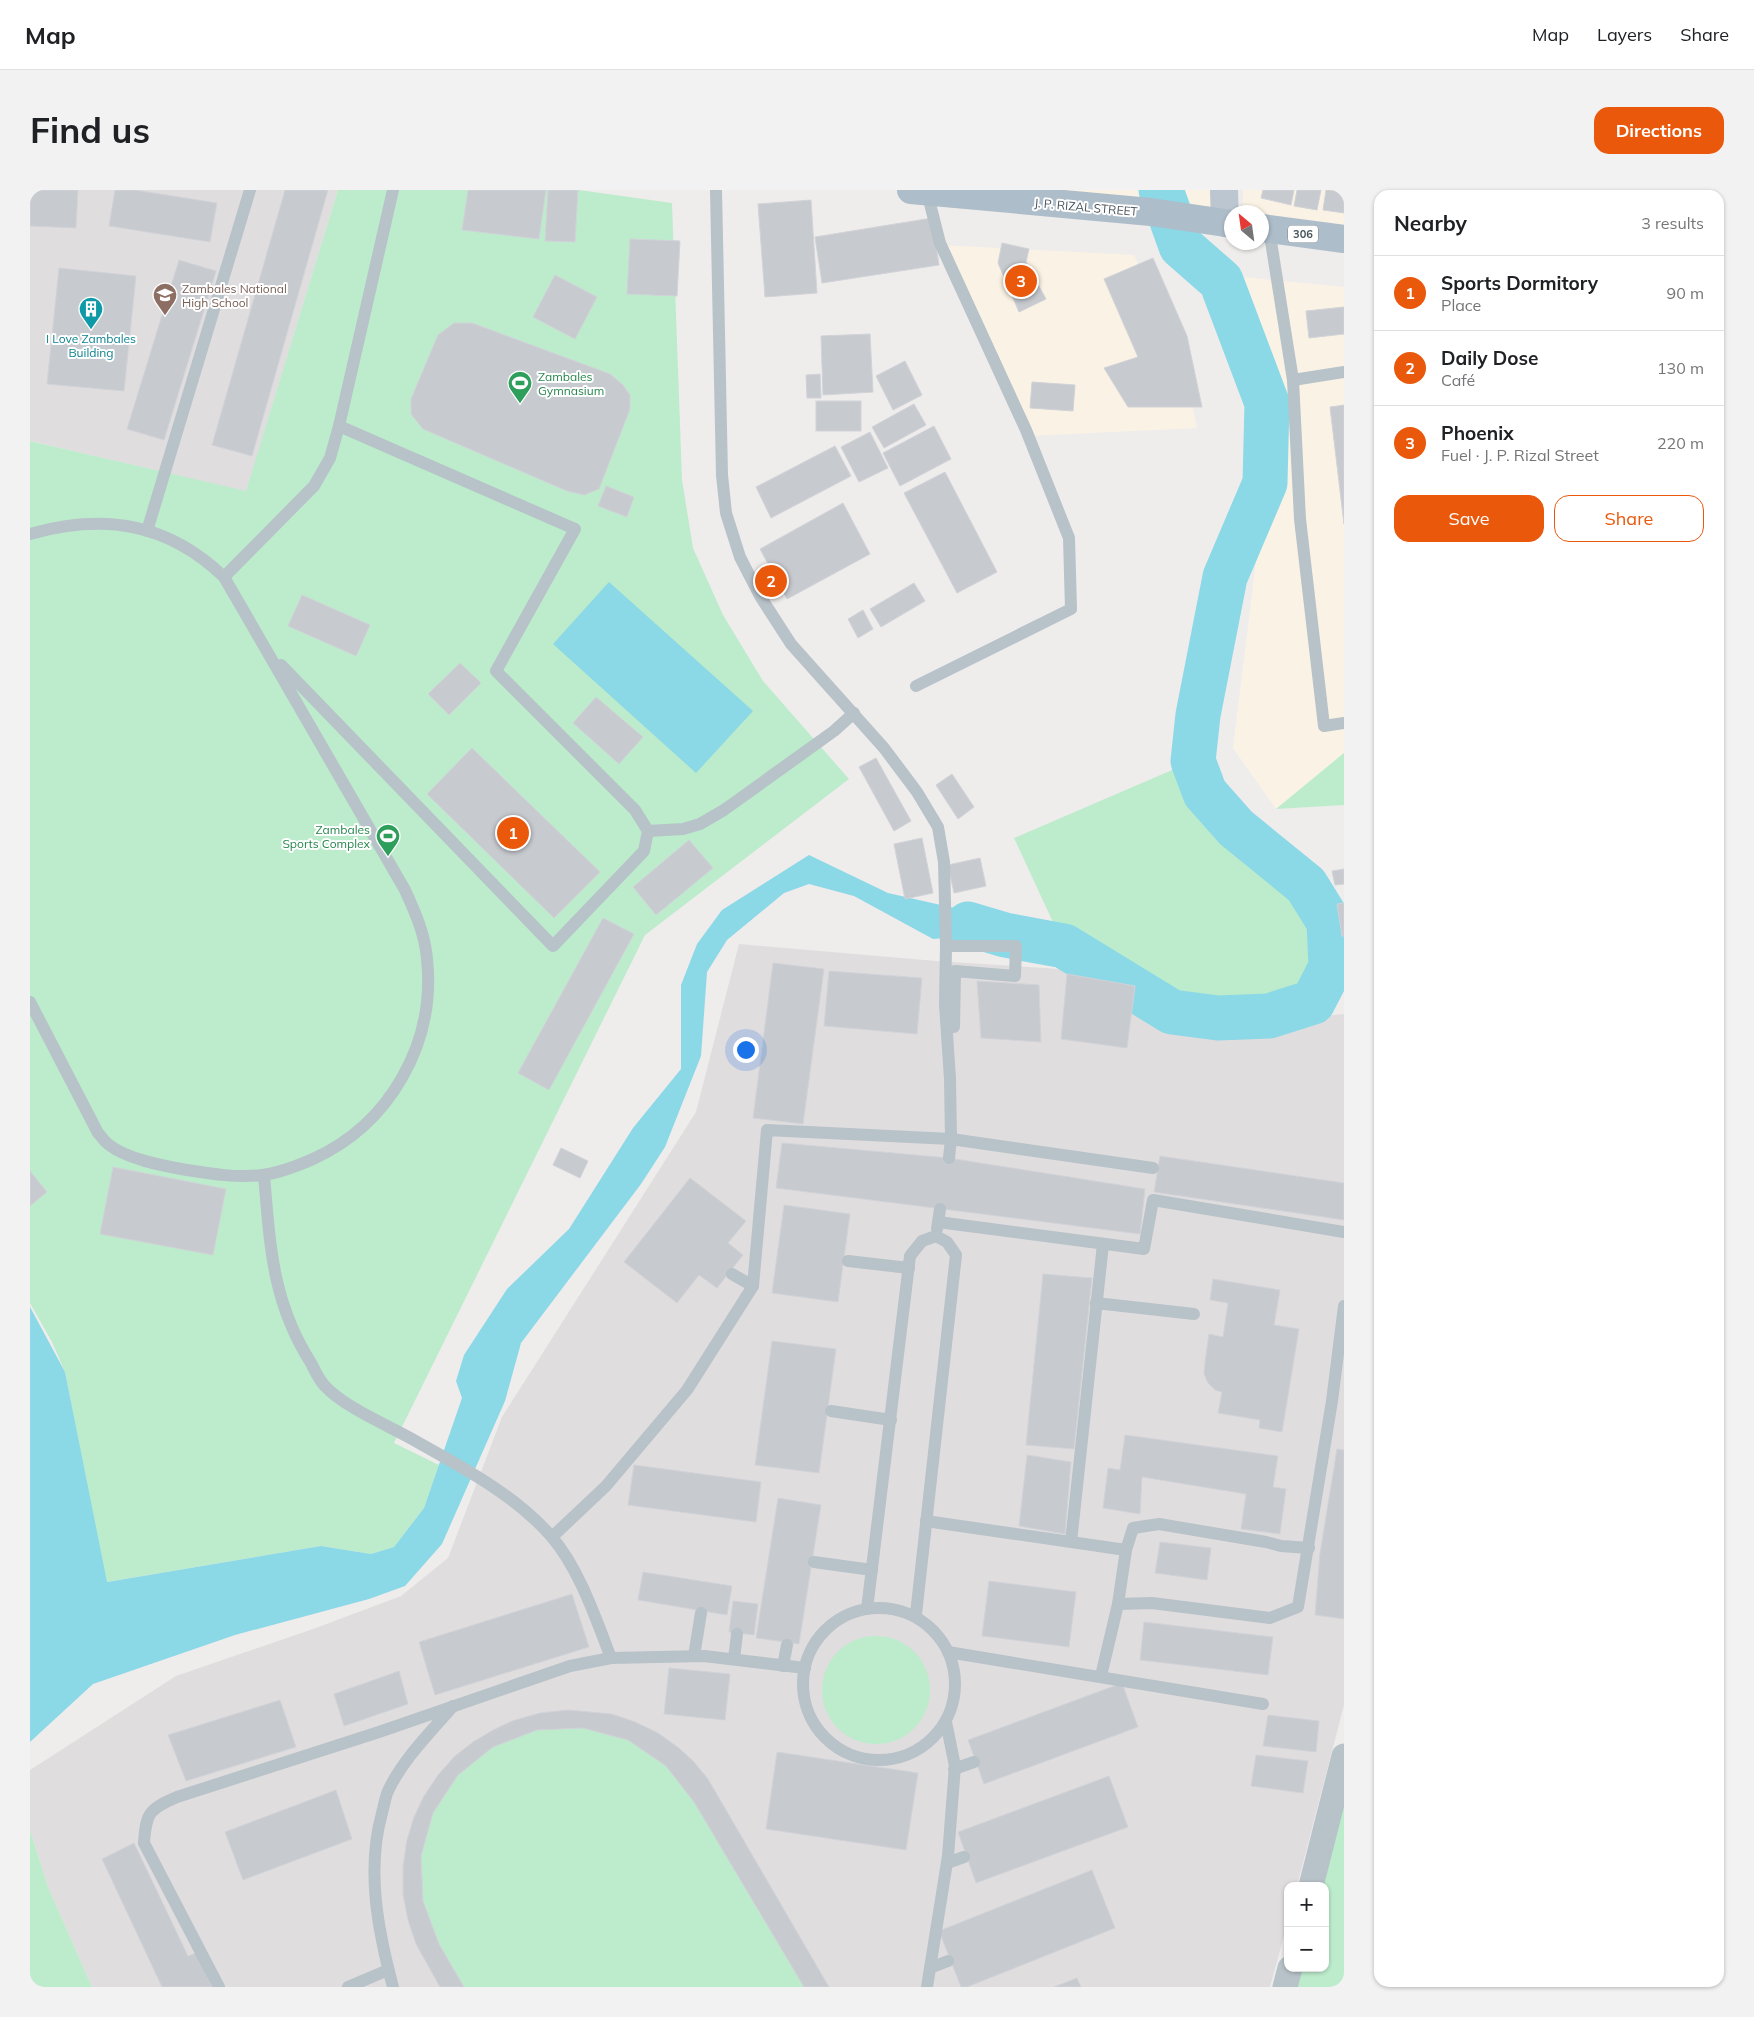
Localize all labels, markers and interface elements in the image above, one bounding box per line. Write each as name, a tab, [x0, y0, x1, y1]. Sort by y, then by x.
text: Map	[25, 20, 76, 50]
text: Map	[1532, 23, 1569, 46]
text: Layers	[1597, 23, 1652, 46]
text: Share	[1680, 23, 1729, 46]
button: Directions	[1594, 107, 1724, 154]
text: Find us	[30, 108, 150, 152]
street label: J. P. RIZAL STREET	[1034, 195, 1139, 219]
north arrow	[1224, 205, 1269, 250]
text: Nearby	[1394, 210, 1467, 236]
text: 3 results	[1641, 213, 1704, 233]
road number: 306	[1288, 226, 1318, 242]
pin: 3	[1005, 262, 1037, 300]
text: Sports Dormitory	[1441, 271, 1598, 295]
place label: Zambales National High School	[182, 281, 287, 310]
school or university icon: Zambales National High School	[152, 282, 178, 316]
text: 1	[1405, 283, 1415, 303]
text: 90 m	[1667, 283, 1704, 303]
text: Place	[1441, 295, 1481, 315]
building icon: I Love Zambales Building	[78, 296, 104, 330]
place label: I Love Zambales Building	[46, 331, 136, 360]
text: Daily Dose	[1441, 346, 1538, 370]
text: 2	[1405, 358, 1415, 378]
text: 130 m	[1657, 358, 1704, 378]
place label: Zambales Gymnasium	[538, 369, 604, 398]
sports icon: Zambales Gymnasium	[507, 370, 533, 404]
text: Café	[1441, 370, 1475, 390]
text: Phoenix	[1441, 421, 1514, 445]
text: 3	[1405, 433, 1415, 453]
text: 220 m	[1657, 433, 1704, 453]
text: Fuel · J. P. Rizal Street	[1441, 445, 1599, 465]
button: Save	[1394, 495, 1544, 542]
button: Share	[1554, 495, 1704, 542]
pin: 2	[755, 562, 787, 600]
pin: 1	[497, 814, 529, 852]
place label: Zambales Sports Complex	[282, 822, 371, 851]
sports icon: Zambales Sports Complex	[375, 823, 401, 857]
your location	[733, 1037, 759, 1063]
map controls	[1284, 1882, 1329, 1972]
button: +	[1284, 1882, 1329, 1927]
button: −	[1284, 1927, 1329, 1972]

